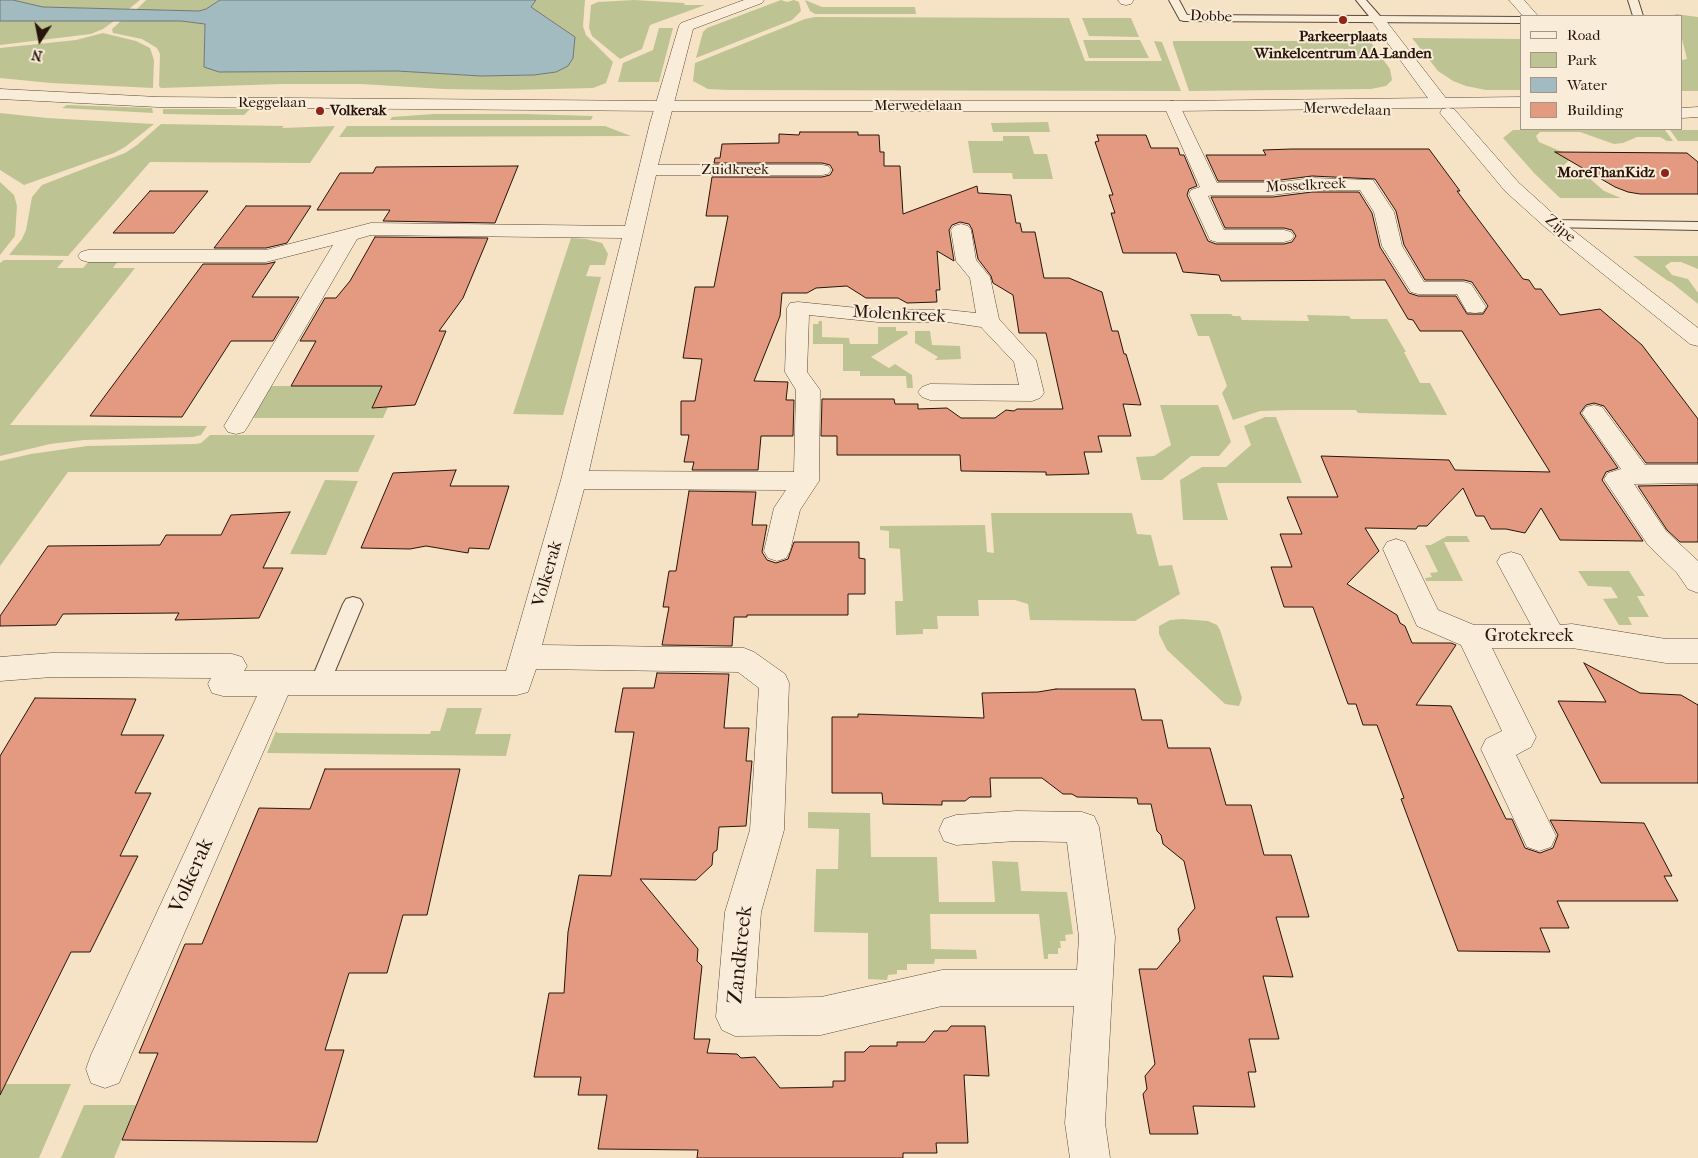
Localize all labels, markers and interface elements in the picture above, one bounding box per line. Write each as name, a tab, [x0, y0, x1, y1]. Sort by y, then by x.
street label: Dobbe	[1190, 7, 1232, 27]
marker: Parkeerplaats Winkelcentrum AA-Landen	[1337, 14, 1349, 26]
north arrow	[15, 15, 65, 65]
legend	[1520, 15, 1683, 130]
text: Road	[1567, 26, 1600, 44]
place label: Parkeerplaats Winkelcentrum AA-Landen	[1254, 28, 1432, 63]
text: N	[30, 46, 44, 65]
text: Park	[1567, 51, 1597, 69]
text: Water	[1567, 76, 1607, 94]
street label: Reggelaan	[238, 94, 306, 112]
street label: Merwedelaan	[874, 97, 962, 115]
street label: Merwedelaan	[1303, 99, 1391, 121]
text: Building	[1567, 101, 1623, 119]
place label: Volkerak	[330, 102, 386, 120]
marker: Volkerak	[314, 105, 326, 117]
street label: Zuidkreek	[701, 161, 769, 179]
place label: MoreThanKidz	[1557, 164, 1655, 182]
marker: MoreThanKidz	[1659, 167, 1671, 179]
street label: Mosselkreek	[1265, 175, 1347, 197]
street label: Zijpe	[1541, 211, 1579, 247]
street label: Molenkreek	[852, 302, 946, 328]
street label: Volkerak	[528, 538, 568, 610]
street label: Grotekreek	[1485, 626, 1573, 648]
street label: Volkerak	[164, 835, 220, 917]
street label: Zandkreek	[723, 905, 759, 1005]

